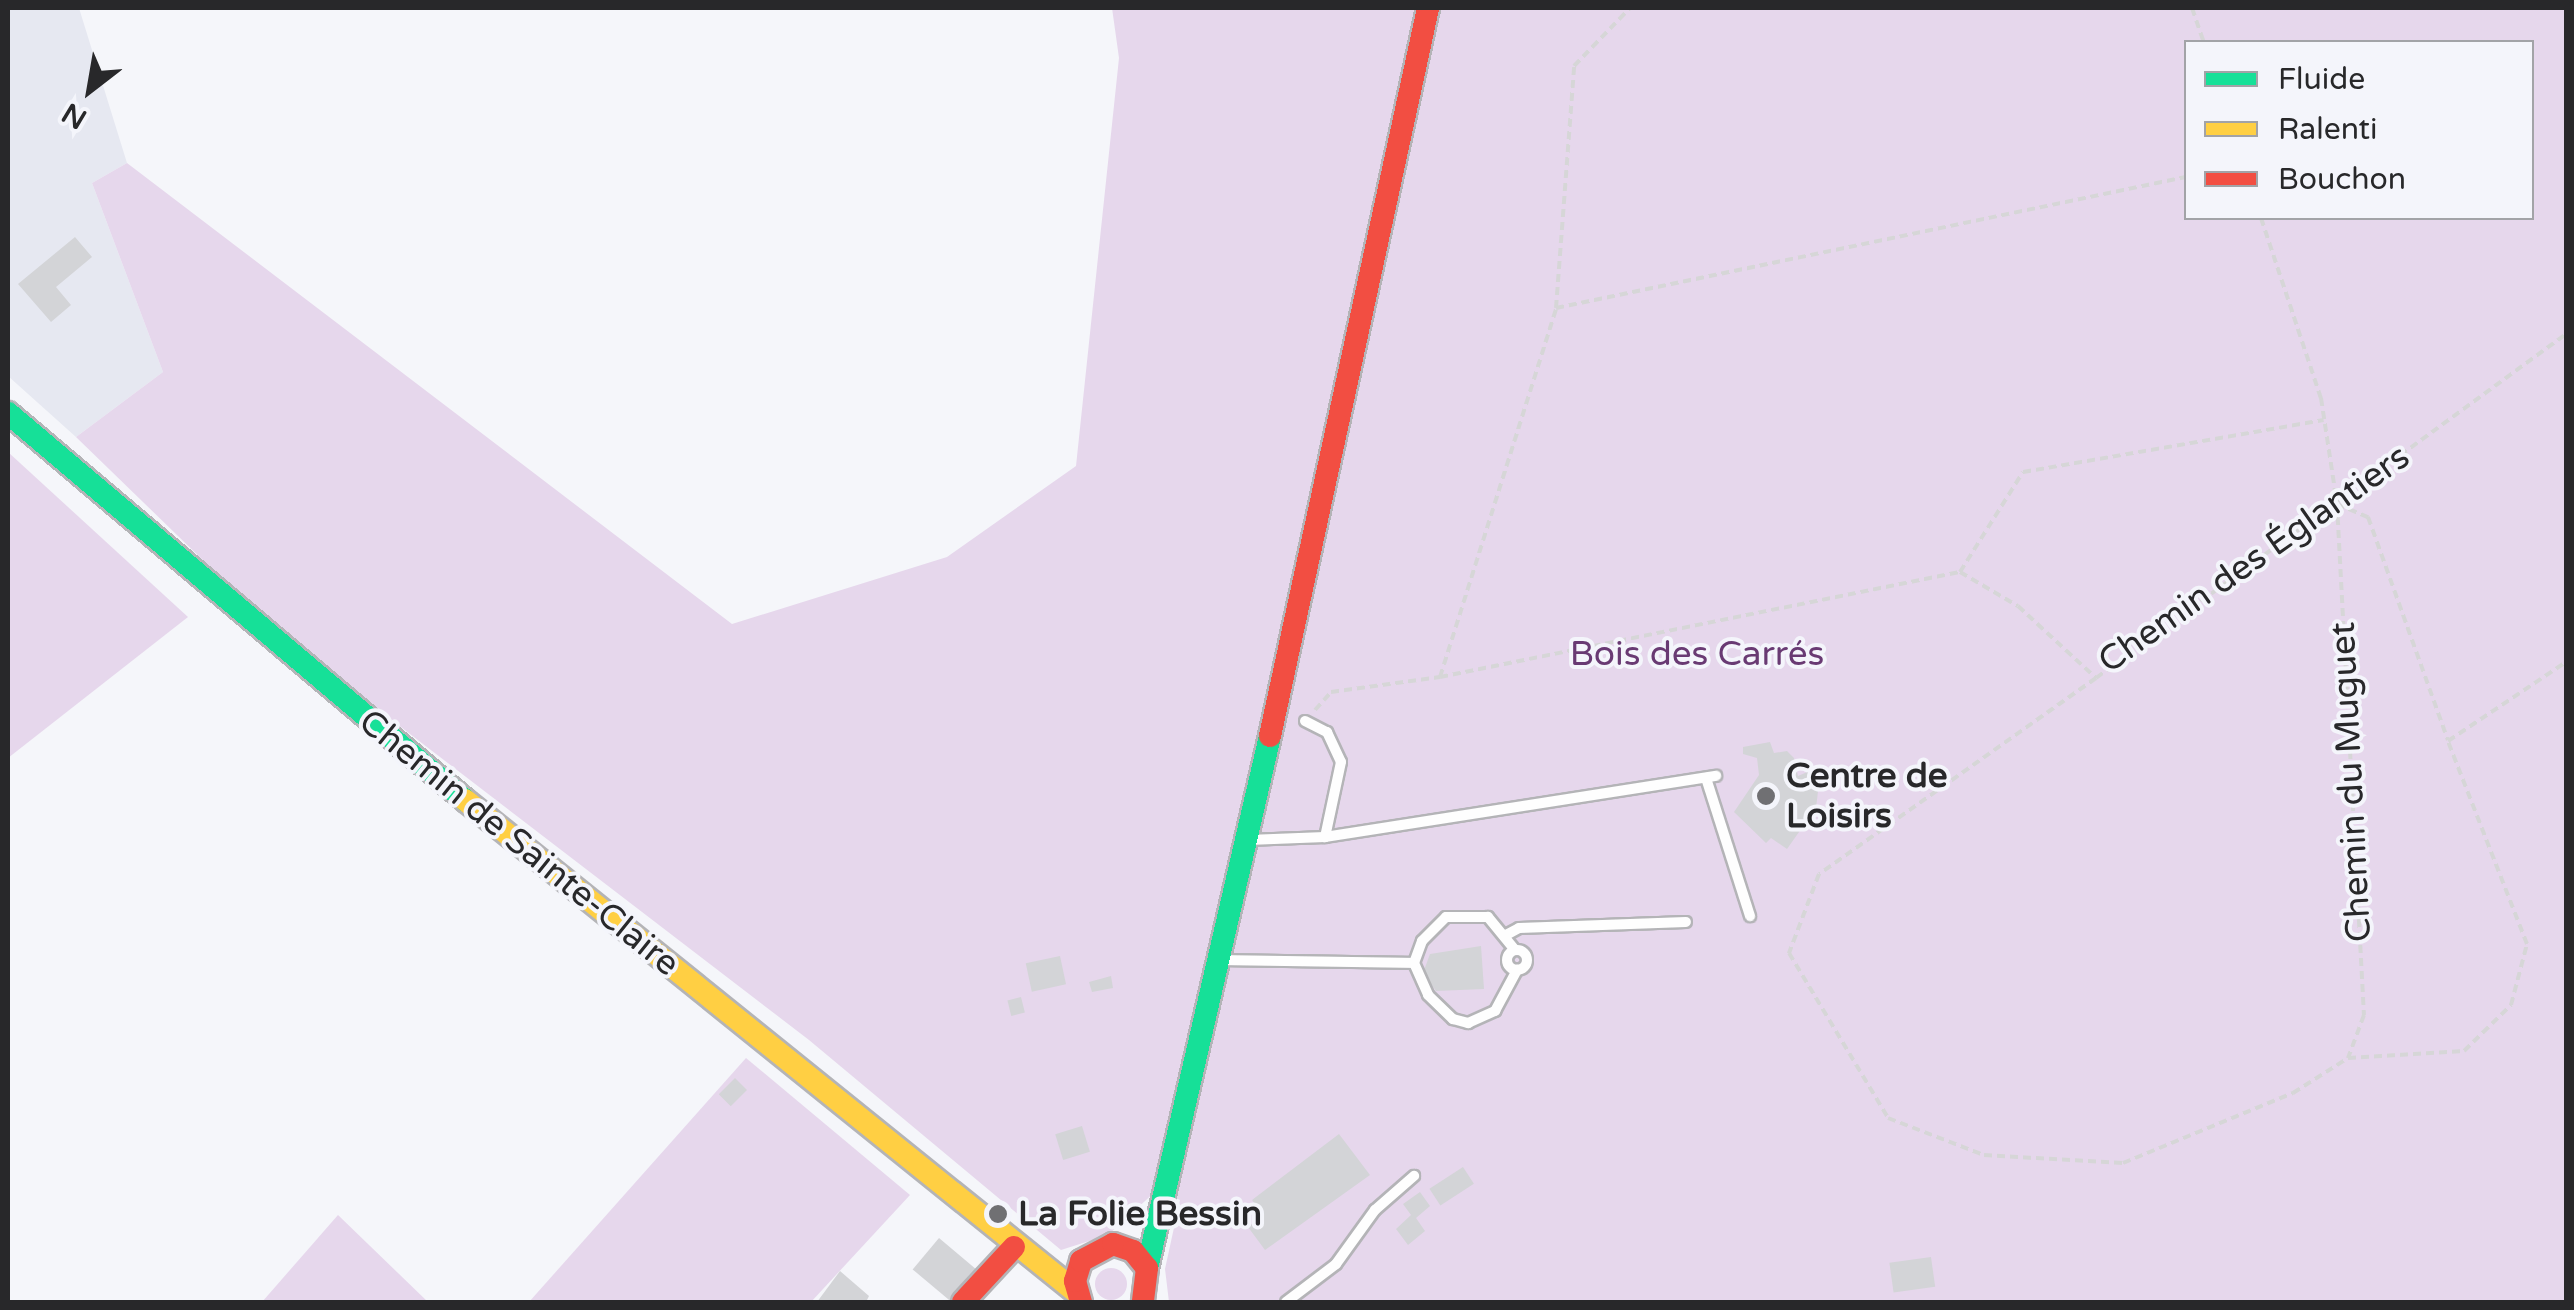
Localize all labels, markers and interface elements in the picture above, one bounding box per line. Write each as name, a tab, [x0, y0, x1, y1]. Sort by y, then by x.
north arrow	[40, 40, 140, 140]
legend	[2184, 40, 2534, 220]
text: Fluide	[2278, 61, 2365, 98]
text: N	[56, 95, 93, 136]
text: Ralenti	[2278, 111, 2378, 148]
text: Bouchon	[2278, 161, 2406, 198]
street label: Chemin des Églantiers	[2090, 436, 2418, 682]
street label: Chemin du Muguet	[2322, 621, 2380, 943]
park label: Bois des Carrés	[1570, 633, 1824, 675]
street label: Chemin de Sainte-Claire	[350, 701, 688, 985]
place label: Centre de Loisirs	[1786, 755, 1948, 837]
marker: Centre de Loisirs	[1755, 785, 1777, 807]
place label: La Folie Bessin	[1018, 1193, 1262, 1235]
marker: La Folie Bessin	[987, 1203, 1009, 1225]

